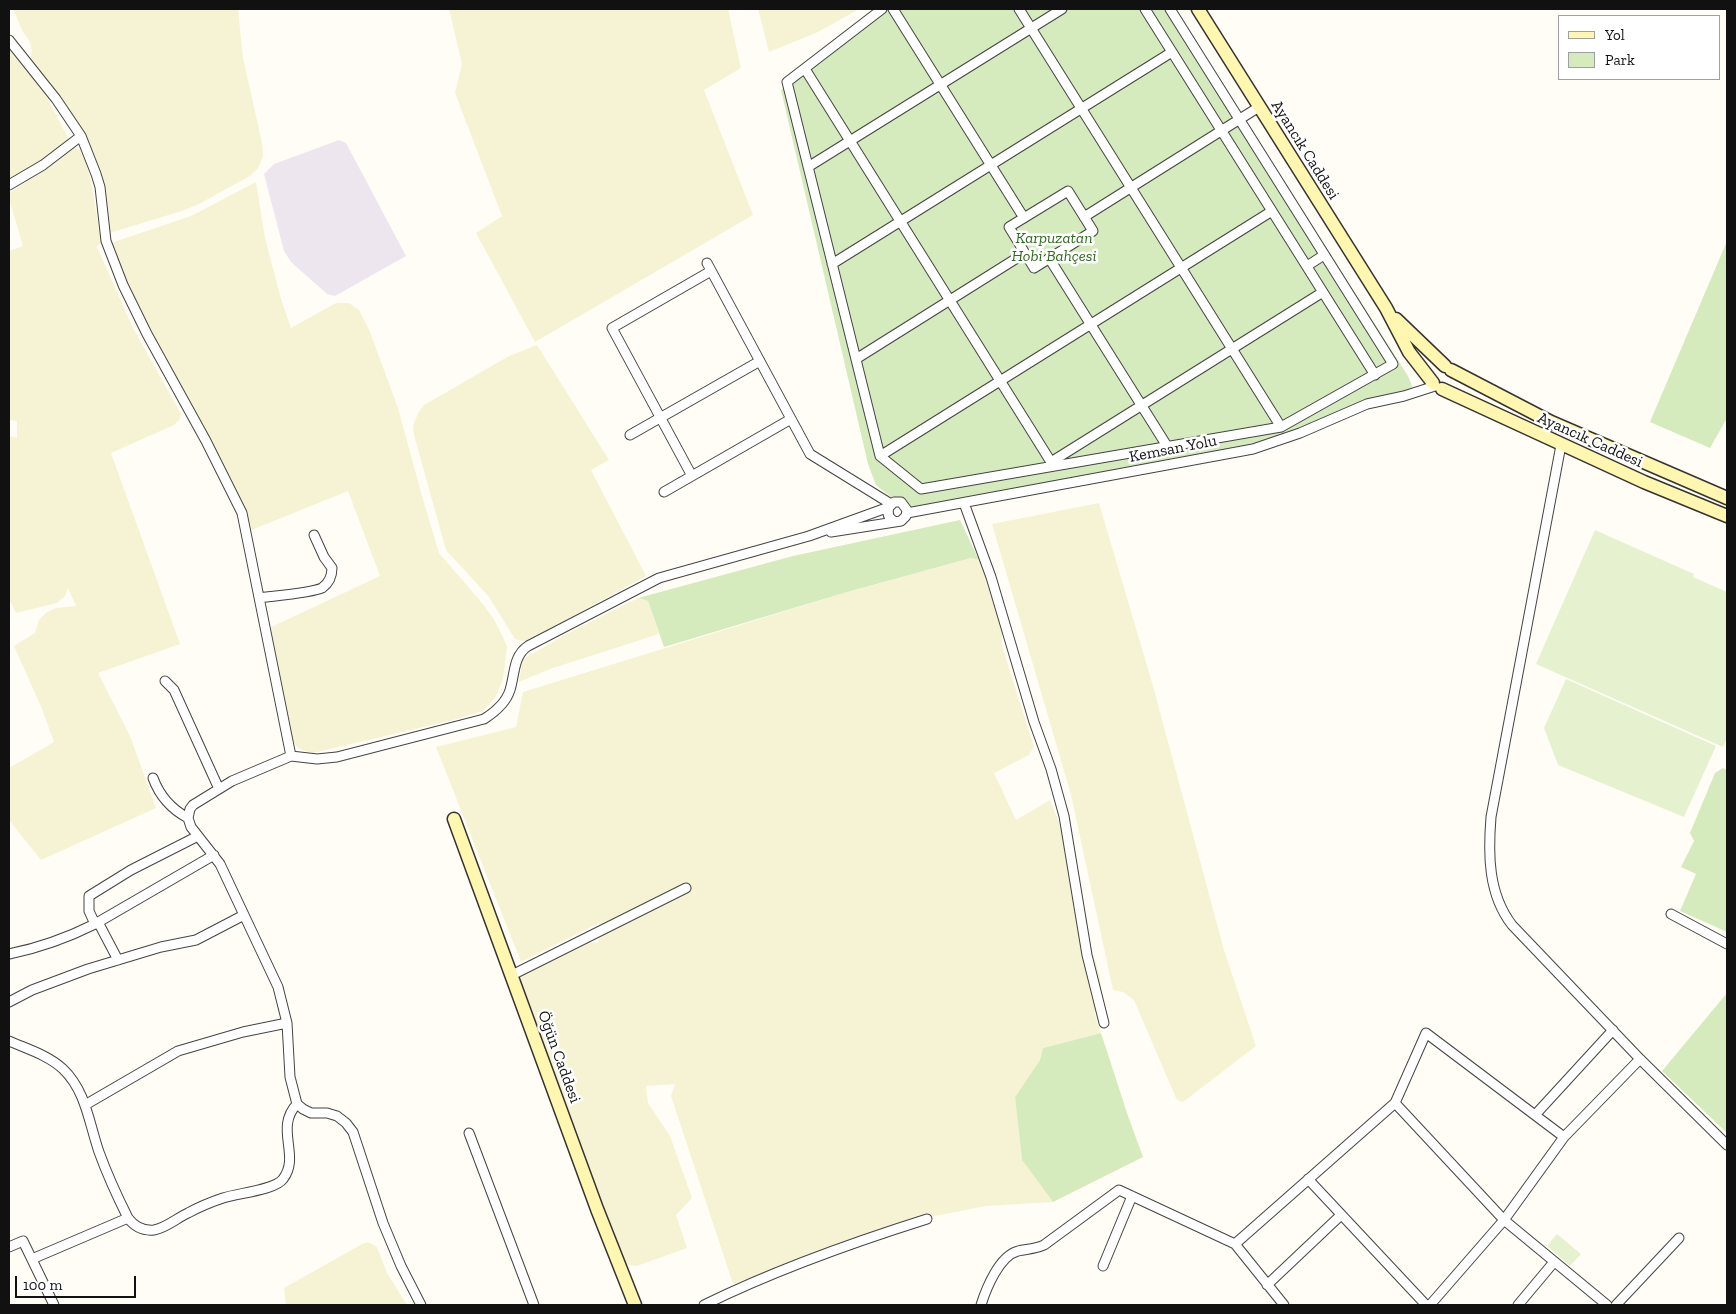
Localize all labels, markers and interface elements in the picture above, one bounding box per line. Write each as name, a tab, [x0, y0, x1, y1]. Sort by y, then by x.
legend	[1558, 15, 1721, 80]
text: Yol	[1605, 26, 1625, 44]
text: Park	[1605, 51, 1635, 69]
street label: Ayancık Caddesi	[1267, 97, 1343, 203]
park label: Karpuzatan Hobi Bahçesi	[1011, 228, 1097, 266]
street label: Ayancık Caddesi	[1534, 408, 1646, 472]
street label: Kemsan Yolu	[1128, 431, 1218, 467]
street label: Öğün Caddesi	[533, 1008, 585, 1106]
scale bar	[18, 1266, 139, 1298]
text: 100 m	[23, 1276, 62, 1294]

